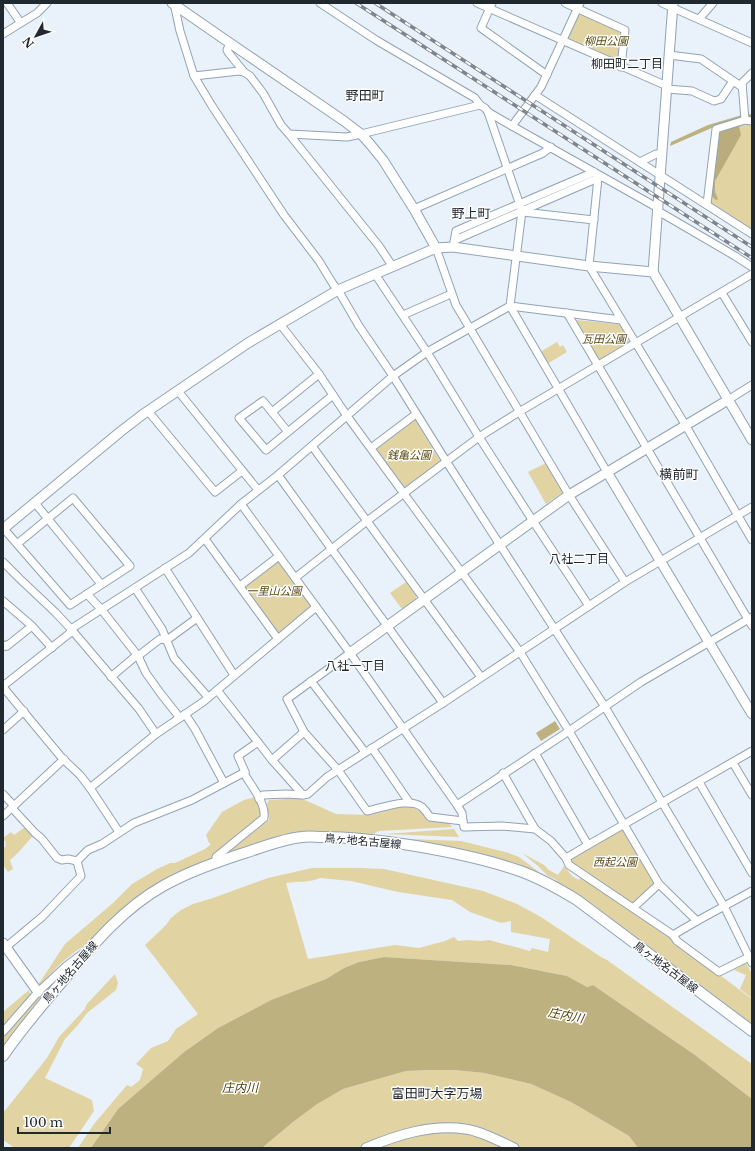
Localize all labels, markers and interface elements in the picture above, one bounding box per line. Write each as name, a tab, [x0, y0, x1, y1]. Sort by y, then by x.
north arrow	[16, 16, 56, 56]
text: N	[19, 33, 37, 51]
park label: 柳田公園	[584, 34, 630, 48]
district label: 柳田町二丁目	[591, 56, 663, 71]
district label: 野田町	[345, 87, 385, 104]
district label: 野上町	[451, 205, 491, 222]
park label: 瓦田公園	[582, 332, 628, 346]
park label: 銭亀公園	[387, 448, 433, 462]
district label: 横前町	[659, 466, 699, 483]
district label: 八社二丁目	[549, 551, 609, 566]
park label: 一里山公園	[247, 584, 303, 598]
district label: 八社一丁目	[325, 658, 385, 673]
street label: 鳥ヶ地名古屋線	[324, 831, 402, 851]
park label: 西起公園	[593, 855, 639, 869]
street label: 鳥ヶ地名古屋線	[39, 938, 101, 1006]
street label: 鳥ヶ地名古屋線	[631, 938, 701, 996]
water label: 庄内川	[547, 1004, 587, 1026]
water label: 庄内川	[222, 1080, 260, 1095]
district label: 富田町大字万場	[391, 1085, 483, 1102]
scale bar	[18, 1109, 110, 1135]
text: 100 m	[24, 1115, 63, 1130]

